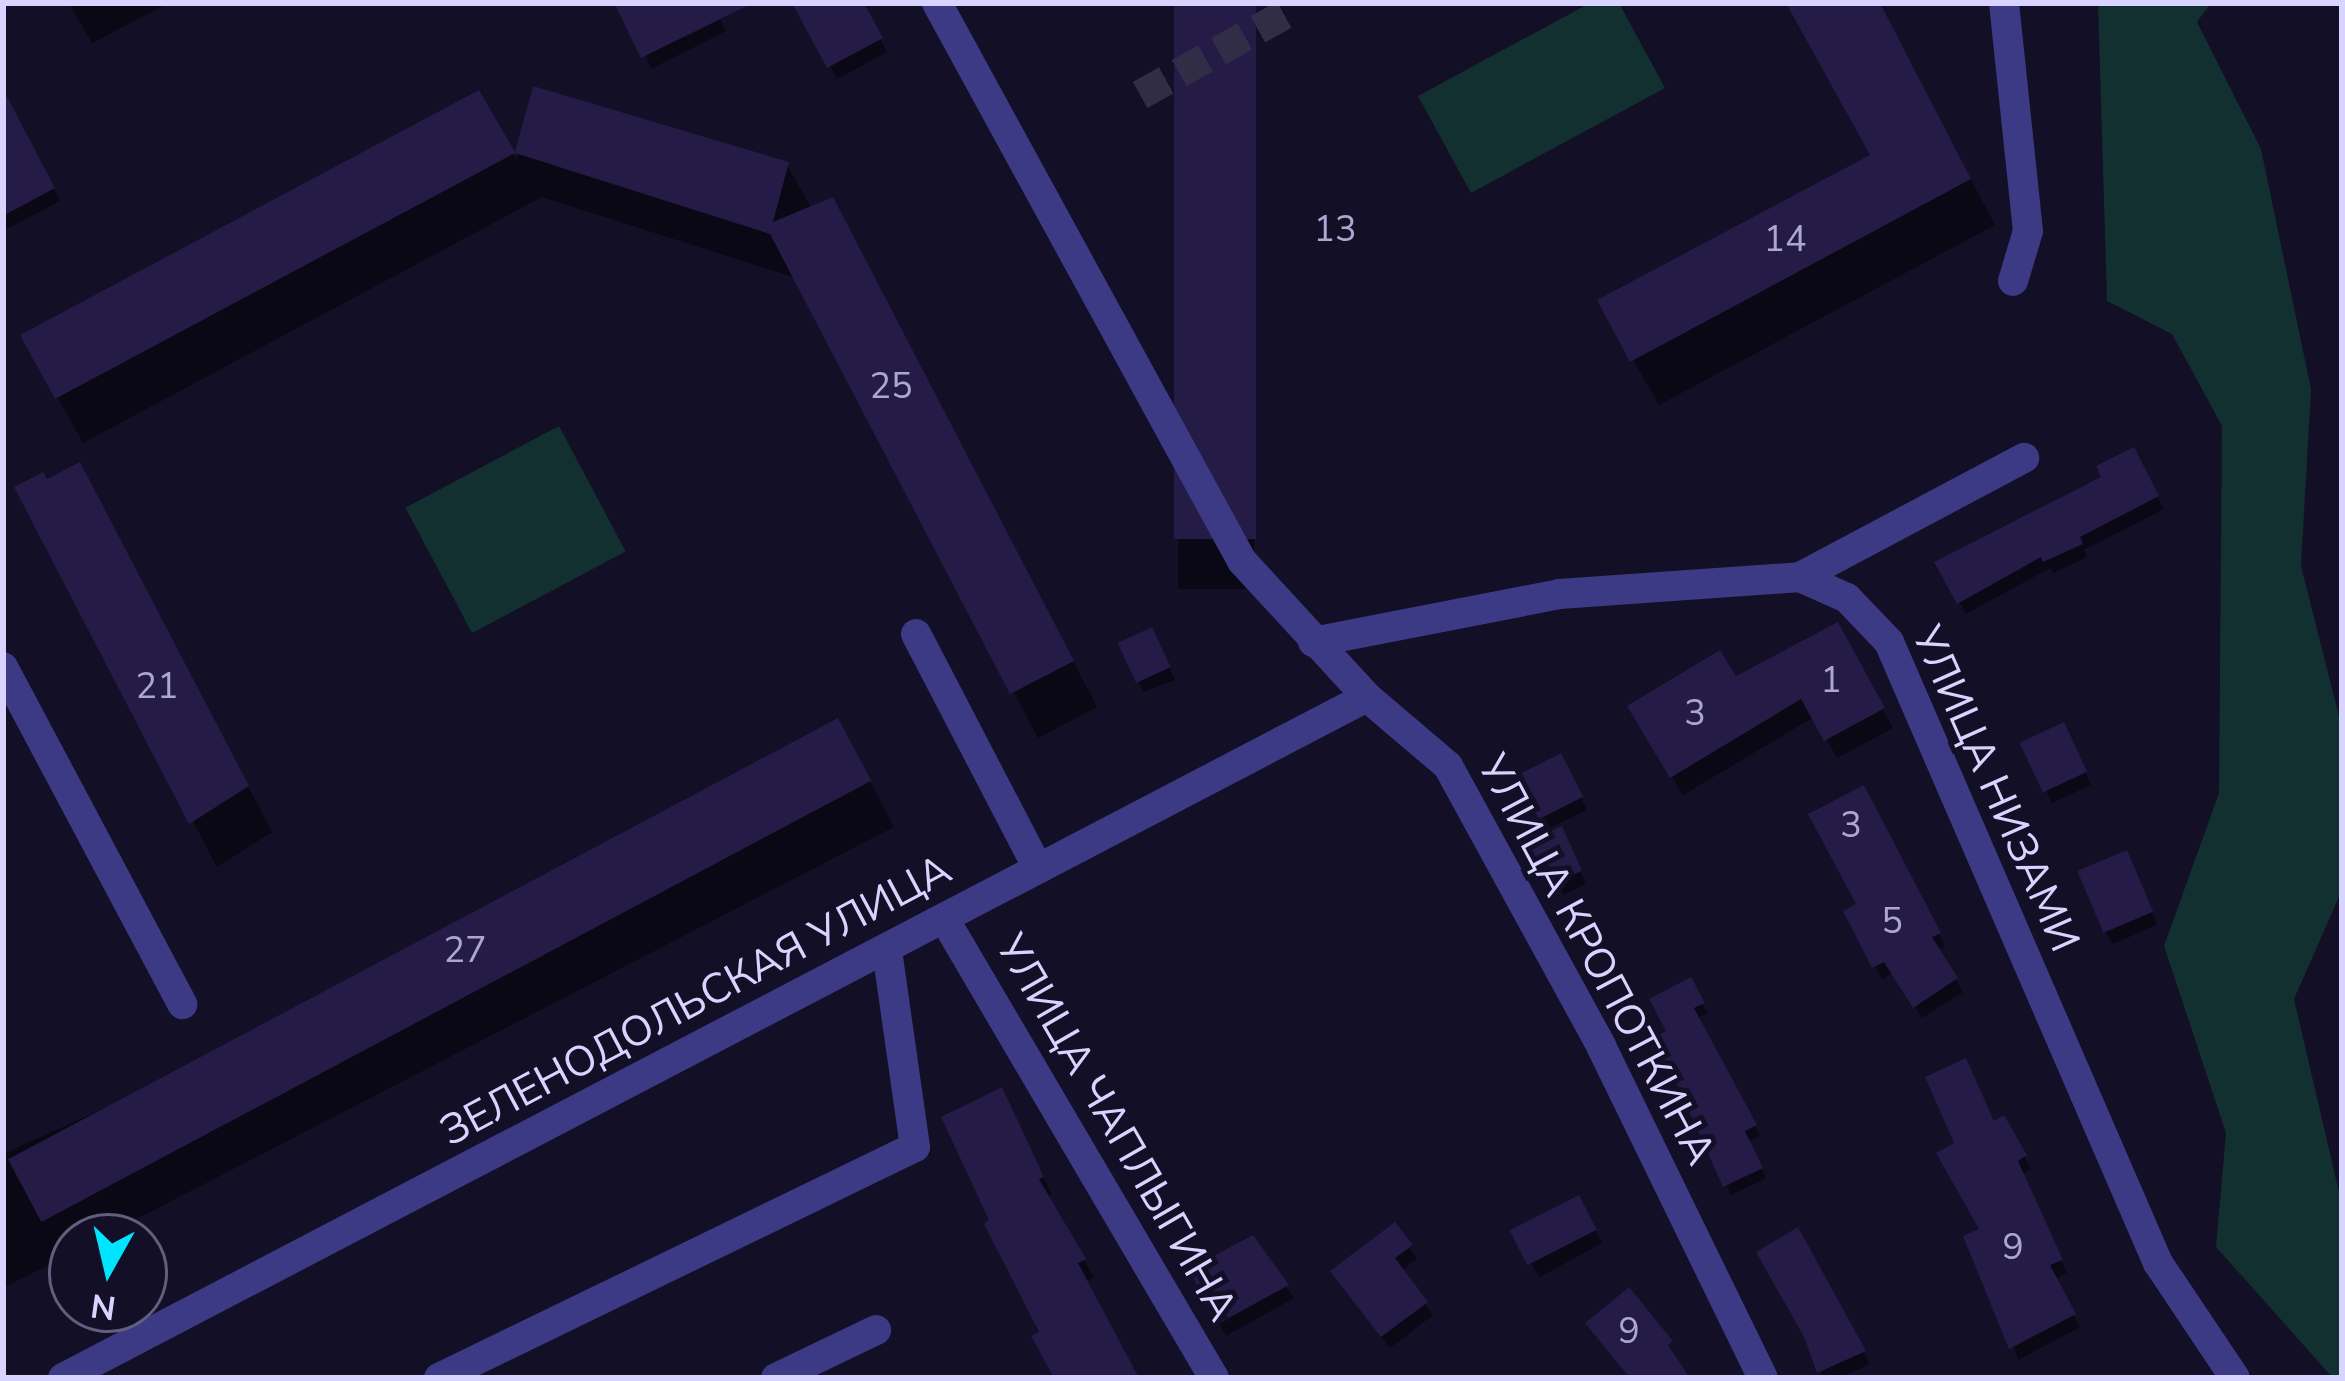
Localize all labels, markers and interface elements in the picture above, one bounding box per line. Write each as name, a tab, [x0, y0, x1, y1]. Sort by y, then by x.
house number: 13	[1313, 208, 1357, 252]
house number: 14	[1763, 218, 1807, 262]
house number: 25	[869, 365, 913, 409]
street label: УЛИЦА НИЗАМИ	[1901, 618, 2089, 960]
house number: 1	[1820, 659, 1842, 703]
house number: 21	[135, 665, 179, 709]
house number: 3	[1684, 692, 1706, 736]
street label: УЛИЦА КРОПОТКИНА	[1466, 746, 1726, 1174]
house number: 3	[1840, 804, 1862, 848]
street label: ЗЕЛЕНОДОЛЬСКАЯ УЛИЦА	[432, 845, 960, 1157]
house number: 5	[1881, 900, 1903, 944]
street label: УЛИЦА ЧАПЛЫГИНА	[985, 926, 1247, 1330]
house number: 27	[443, 929, 487, 973]
north arrow	[48, 1213, 168, 1333]
house number: 9	[2002, 1226, 2024, 1270]
text: N	[88, 1282, 119, 1330]
house number: 9	[1618, 1310, 1640, 1354]

